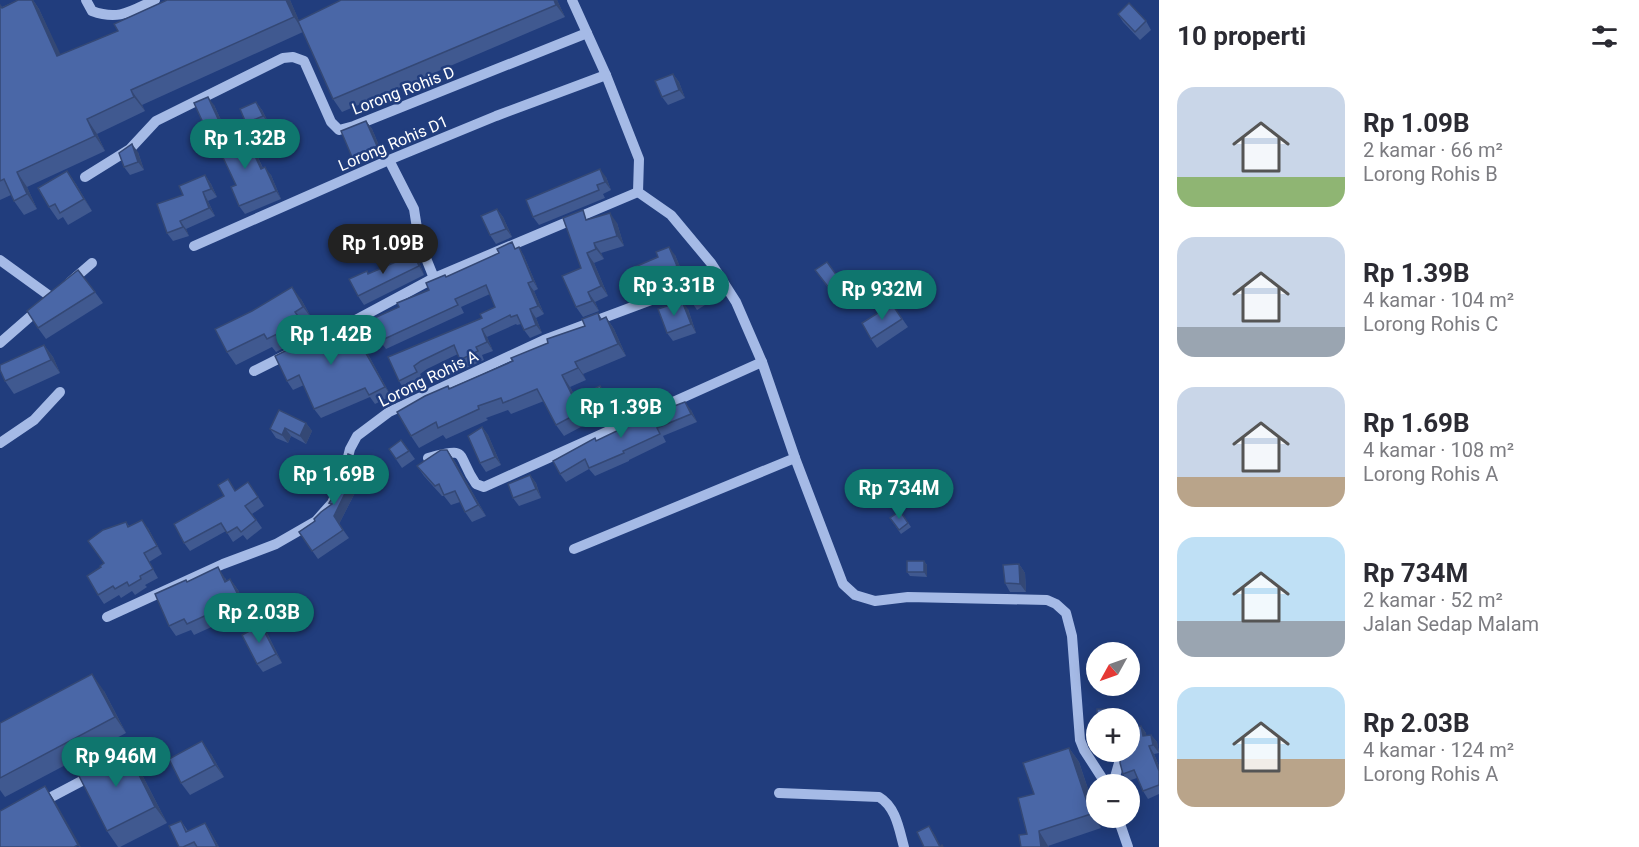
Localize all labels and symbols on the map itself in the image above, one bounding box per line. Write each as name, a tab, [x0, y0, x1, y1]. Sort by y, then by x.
street label: Lorong Rohis D	[349, 62, 457, 119]
street label: Lorong Rohis D1	[335, 112, 451, 175]
pin: Rp 1.32B	[183, 119, 307, 170]
pin: Rp 1.09B	[321, 224, 445, 275]
pin: Rp 3.31B	[612, 266, 736, 317]
pin: Rp 932M	[827, 270, 937, 321]
pin: Rp 1.42B	[269, 315, 393, 366]
street label: Lorong Rohis A	[375, 346, 482, 411]
pin: Rp 1.39B	[559, 388, 683, 439]
pin: Rp 1.69B	[272, 455, 396, 506]
pin: Rp 734M	[844, 469, 954, 520]
pin: Rp 2.03B	[197, 593, 321, 644]
north arrow	[1086, 642, 1140, 696]
pin: Rp 946M	[61, 737, 171, 788]

